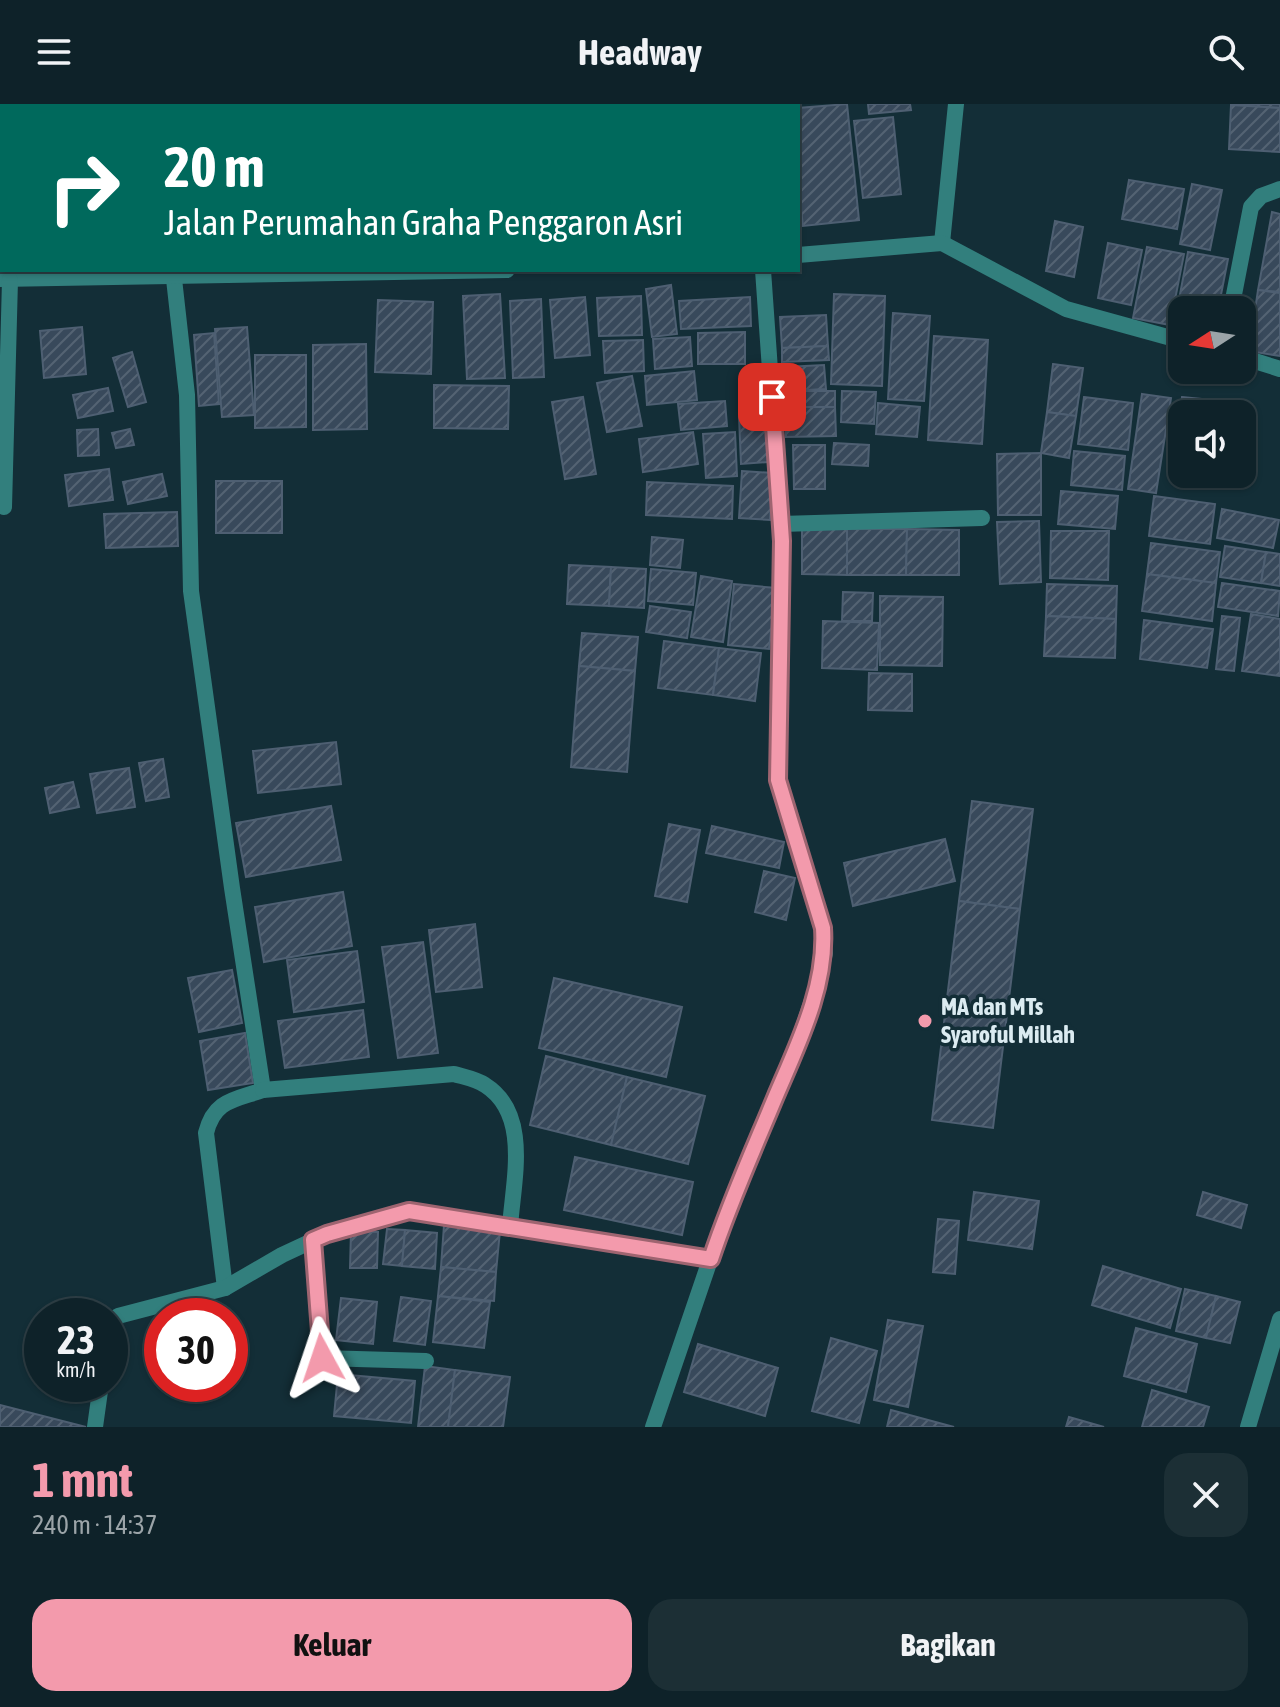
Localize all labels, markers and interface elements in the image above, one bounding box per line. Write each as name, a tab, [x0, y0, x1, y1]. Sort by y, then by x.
icon: menu	[32, 30, 76, 74]
icon: search	[1204, 30, 1248, 74]
text: Headway	[578, 31, 702, 73]
text: 20 m	[164, 135, 265, 199]
icon: right	[32, 136, 136, 240]
text: Jalan Perumahan Graha Penggaron Asri	[164, 201, 683, 243]
north arrow	[1168, 296, 1256, 384]
map controls	[1168, 296, 1256, 488]
pin	[738, 363, 806, 431]
icon: arrive	[750, 375, 794, 419]
button: sound	[1168, 400, 1256, 488]
place label: MA dan MTs Syaroful Millah	[941, 993, 1075, 1048]
marker: MA dan MTs Syaroful Millah	[916, 1012, 934, 1030]
speed limit sign: 30	[144, 1298, 248, 1402]
position arrow	[280, 1316, 364, 1400]
text: 23	[57, 1317, 95, 1362]
text: km/h	[56, 1358, 96, 1381]
text: 1 mnt	[32, 1452, 133, 1507]
button: close	[1164, 1453, 1248, 1537]
text: 240 m · 14:37	[32, 1510, 157, 1540]
button: Keluar	[32, 1599, 632, 1691]
button: Bagikan	[648, 1599, 1248, 1691]

